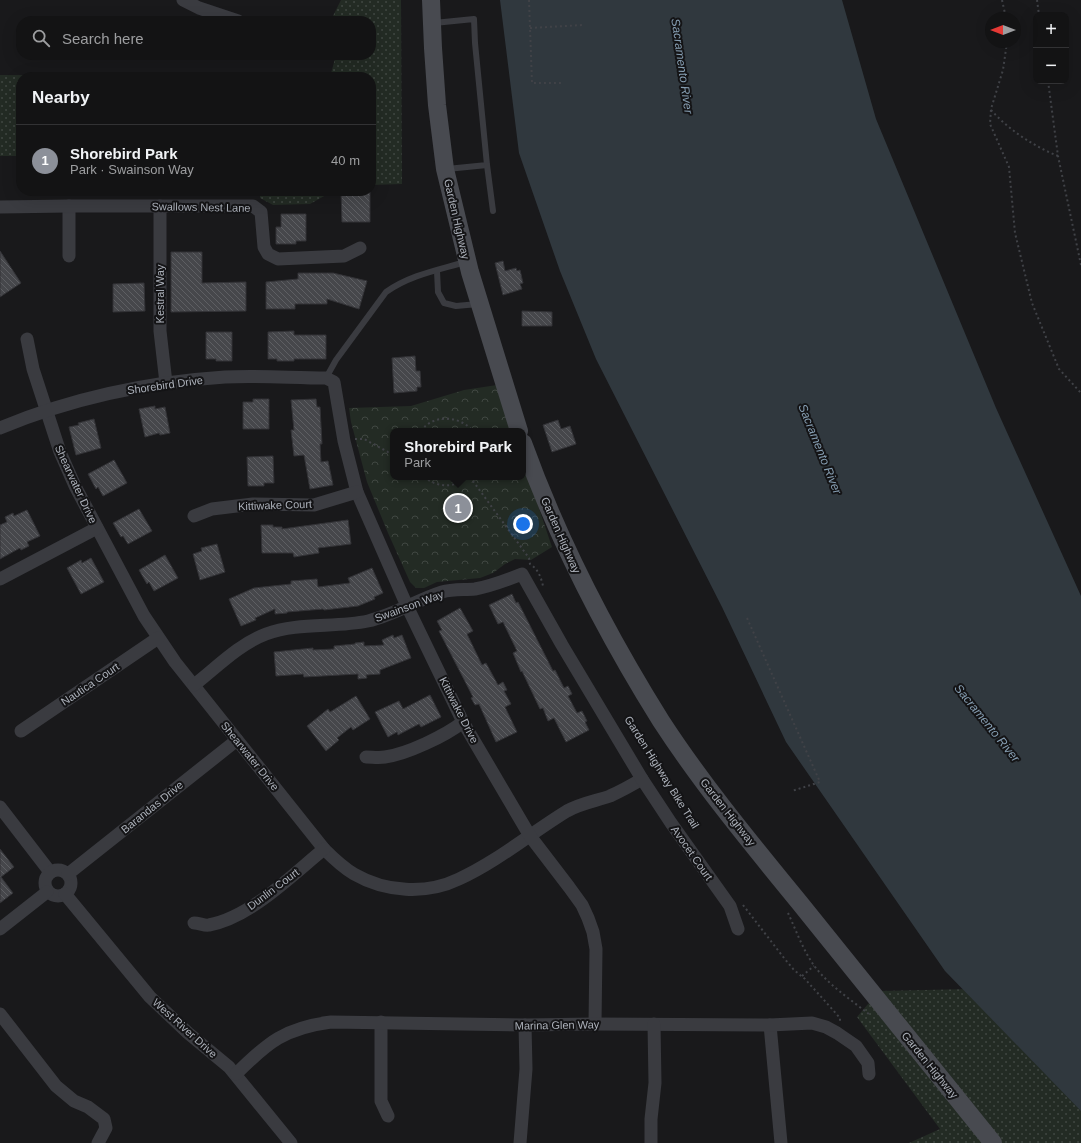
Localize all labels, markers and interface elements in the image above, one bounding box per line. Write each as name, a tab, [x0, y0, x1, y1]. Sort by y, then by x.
north arrow	[985, 12, 1021, 48]
map controls	[1033, 12, 1069, 84]
button: +	[1033, 12, 1069, 48]
search box	[16, 16, 376, 60]
water label: Sacramento River	[668, 17, 696, 116]
icon: search	[30, 27, 52, 49]
text: Search here	[62, 30, 144, 47]
button: −	[1033, 48, 1069, 84]
text: Nearby	[32, 88, 90, 107]
text: Shorebird Park	[70, 145, 178, 162]
text: 1	[41, 153, 49, 168]
text: 40 m	[331, 153, 360, 168]
text: Park · Swainson Way	[70, 162, 194, 177]
street label: Garden Highway	[442, 178, 472, 261]
street label: Swallows Nest Lane	[151, 200, 251, 214]
street label: Kestral Way	[154, 264, 166, 323]
street label: Shorebird Drive	[126, 374, 204, 396]
water label: Sacramento River	[796, 402, 845, 497]
popup	[390, 428, 526, 480]
text: Shorebird Park	[404, 438, 512, 455]
street label: Shearwater Drive	[53, 443, 99, 525]
text: Park	[404, 455, 431, 470]
pin: 1	[445, 493, 471, 523]
street label: Garden Highway	[539, 495, 583, 575]
street label: Kittiwake Court	[238, 498, 312, 512]
your location	[513, 514, 533, 534]
street label: Swainson Way	[373, 588, 446, 624]
street label: Nautica Court	[59, 660, 121, 708]
street label: Kittiwake Drive	[437, 675, 481, 745]
water label: Sacramento River	[951, 681, 1023, 765]
street label: Garden Highway Bike Trail	[622, 714, 702, 830]
street label: Shearwater Drive	[219, 719, 281, 793]
street label: Garden Highway	[698, 776, 758, 848]
street label: Barandas Drive	[119, 778, 185, 836]
street label: Avocet Court	[669, 824, 715, 882]
street label: Dunlin Court	[245, 866, 301, 912]
street label: West River Drive	[150, 996, 220, 1060]
street label: Marina Glen Way	[515, 1018, 600, 1032]
street label: Garden Highway	[900, 1029, 961, 1101]

